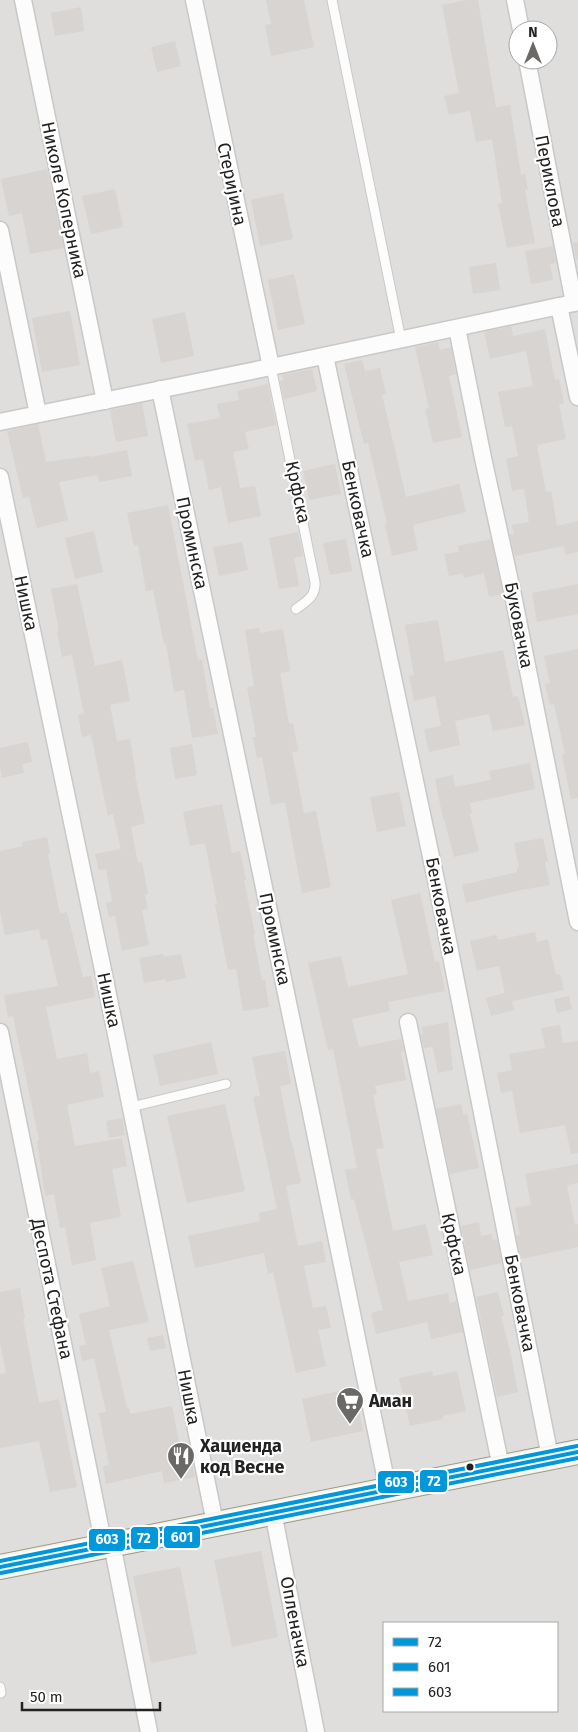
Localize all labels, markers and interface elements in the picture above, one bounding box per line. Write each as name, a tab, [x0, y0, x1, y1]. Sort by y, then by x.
north arrow	[508, 20, 558, 70]
text: N	[528, 24, 538, 41]
street label: Николе Коперника	[37, 120, 91, 280]
street label: Периклова	[530, 133, 570, 229]
street label: Стеријина	[212, 140, 252, 228]
street label: Бенковачка	[337, 458, 379, 560]
street label: Крфска	[281, 459, 315, 525]
street label: Проминска	[171, 495, 213, 591]
street label: Нишка	[9, 573, 43, 633]
street label: Буковачка	[500, 580, 538, 670]
street label: Бенковачка	[421, 855, 461, 957]
street label: Проминска	[254, 891, 296, 987]
street label: Нишка	[92, 970, 126, 1030]
street label: Крфска	[437, 1211, 471, 1277]
street label: Деспота Стефана	[26, 1216, 78, 1361]
street label: Бенковачка	[500, 1252, 540, 1354]
street label: Нишка	[173, 1367, 205, 1427]
supermarket icon: Аман	[335, 1386, 365, 1425]
place label: Аман	[368, 1390, 412, 1412]
place label: Хациенда код Весне	[199, 1435, 284, 1478]
restaurant icon: Хациенда код Весне	[166, 1441, 196, 1480]
unlabelled marker	[465, 1462, 475, 1472]
line badge: 72	[419, 1469, 448, 1493]
line badge: 603	[377, 1470, 415, 1494]
text: 72	[427, 1473, 441, 1490]
text: 603	[384, 1474, 408, 1491]
line badge: 601	[163, 1525, 201, 1549]
line badge: 72	[130, 1526, 159, 1550]
line badge: 603	[88, 1528, 126, 1552]
text: 601	[171, 1529, 193, 1546]
text: 72	[137, 1530, 151, 1547]
text: 603	[95, 1531, 119, 1548]
street label: Опленачка	[275, 1574, 315, 1670]
legend	[383, 1622, 558, 1712]
text: 72	[428, 1633, 442, 1651]
text: 601	[428, 1658, 451, 1676]
scale bar	[22, 1680, 160, 1712]
text: 603	[428, 1683, 452, 1701]
text: 50 m	[30, 1688, 63, 1706]

